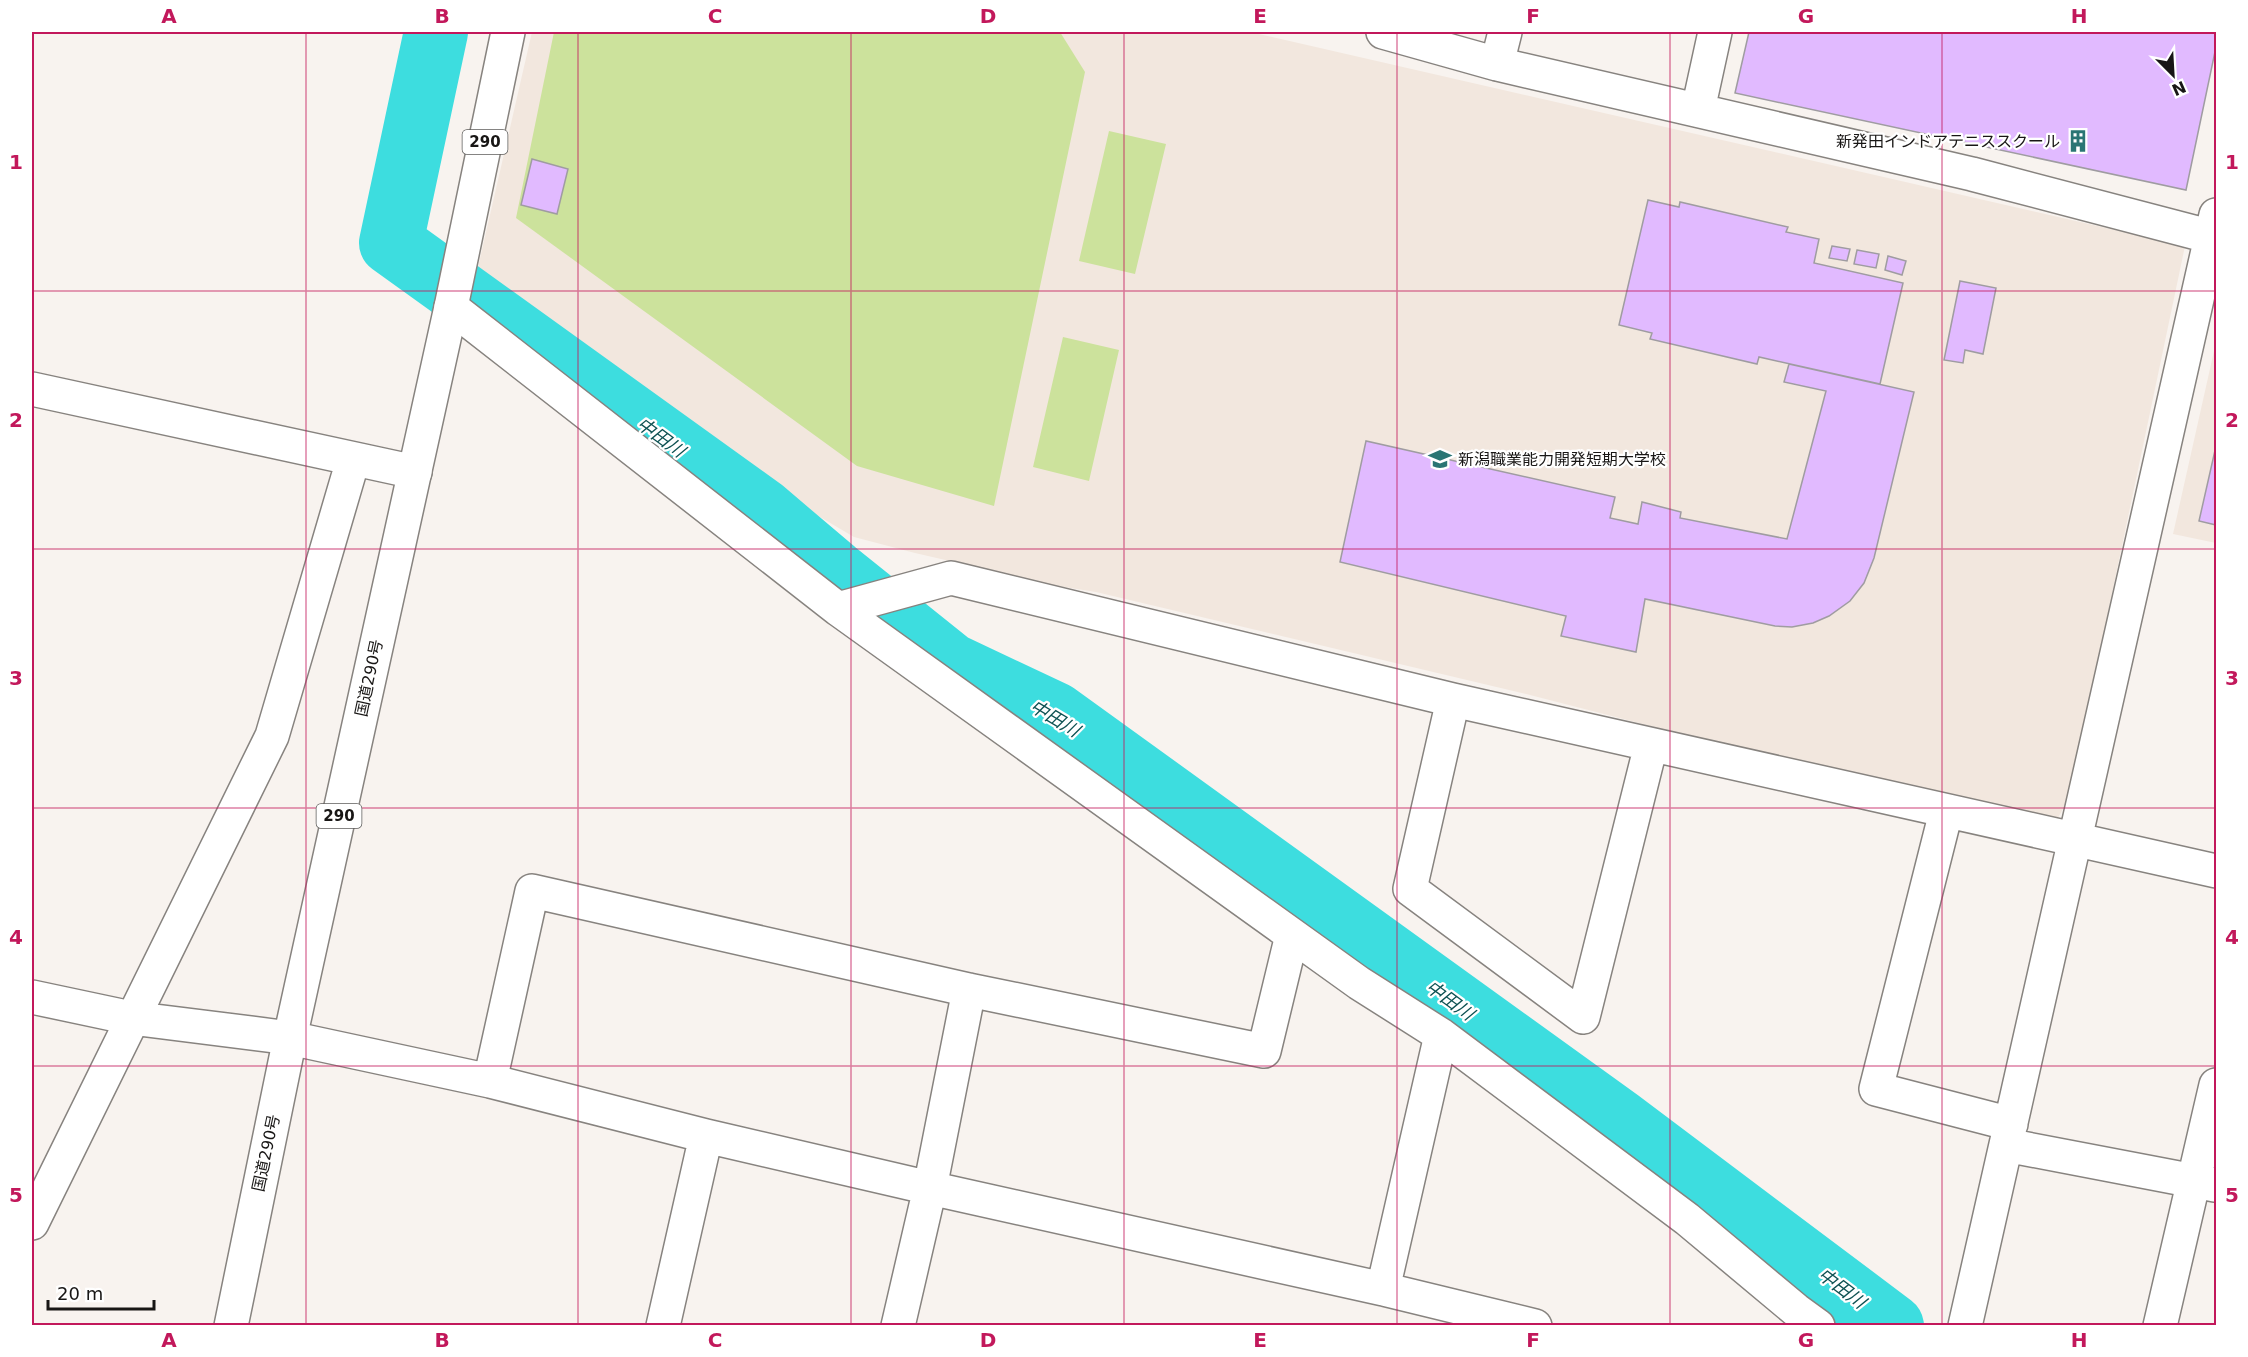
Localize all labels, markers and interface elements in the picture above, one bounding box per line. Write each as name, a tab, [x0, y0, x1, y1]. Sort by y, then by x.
text: A	[161, 4, 177, 28]
text: B	[434, 4, 450, 28]
text: C	[708, 4, 722, 28]
text: D	[980, 4, 996, 28]
text: E	[1253, 4, 1267, 28]
text: F	[1526, 4, 1540, 28]
text: G	[1798, 4, 1814, 28]
text: H	[2071, 4, 2087, 28]
north arrow	[2143, 45, 2203, 105]
text: N	[2169, 77, 2189, 100]
building icon: 新発田インドアテニススクール	[2065, 128, 2091, 154]
road number: 290	[462, 130, 508, 154]
place label: 新発田インドアテニススクール	[1836, 132, 2060, 151]
text: 1	[9, 150, 23, 174]
text: 1	[2225, 150, 2239, 174]
text: 2	[9, 408, 23, 432]
text: 2	[2225, 408, 2239, 432]
water label: 中田川	[633, 413, 691, 463]
school or university icon: 新潟職業能力開発短期大学校	[1427, 446, 1453, 472]
place label: 新潟職業能力開発短期大学校	[1458, 450, 1666, 469]
street label: 国道290号	[352, 638, 386, 718]
text: 3	[9, 666, 23, 690]
text: 3	[2225, 666, 2239, 690]
water label: 中田川	[1026, 695, 1085, 742]
road number: 290	[316, 804, 362, 828]
text: 4	[9, 925, 23, 949]
text: 4	[2225, 925, 2239, 949]
water label: 中田川	[1422, 976, 1480, 1026]
street label: 国道290号	[249, 1113, 283, 1193]
text: 5	[9, 1183, 23, 1207]
text: 5	[2225, 1183, 2239, 1207]
water label: 中田川	[1814, 1263, 1871, 1314]
scale bar	[48, 1273, 154, 1311]
text: 20 m	[57, 1283, 103, 1304]
text: A	[161, 1328, 177, 1352]
text: B	[434, 1328, 450, 1352]
text: C	[708, 1328, 722, 1352]
text: D	[980, 1328, 996, 1352]
text: E	[1253, 1328, 1267, 1352]
text: F	[1526, 1328, 1540, 1352]
text: G	[1798, 1328, 1814, 1352]
text: H	[2071, 1328, 2087, 1352]

